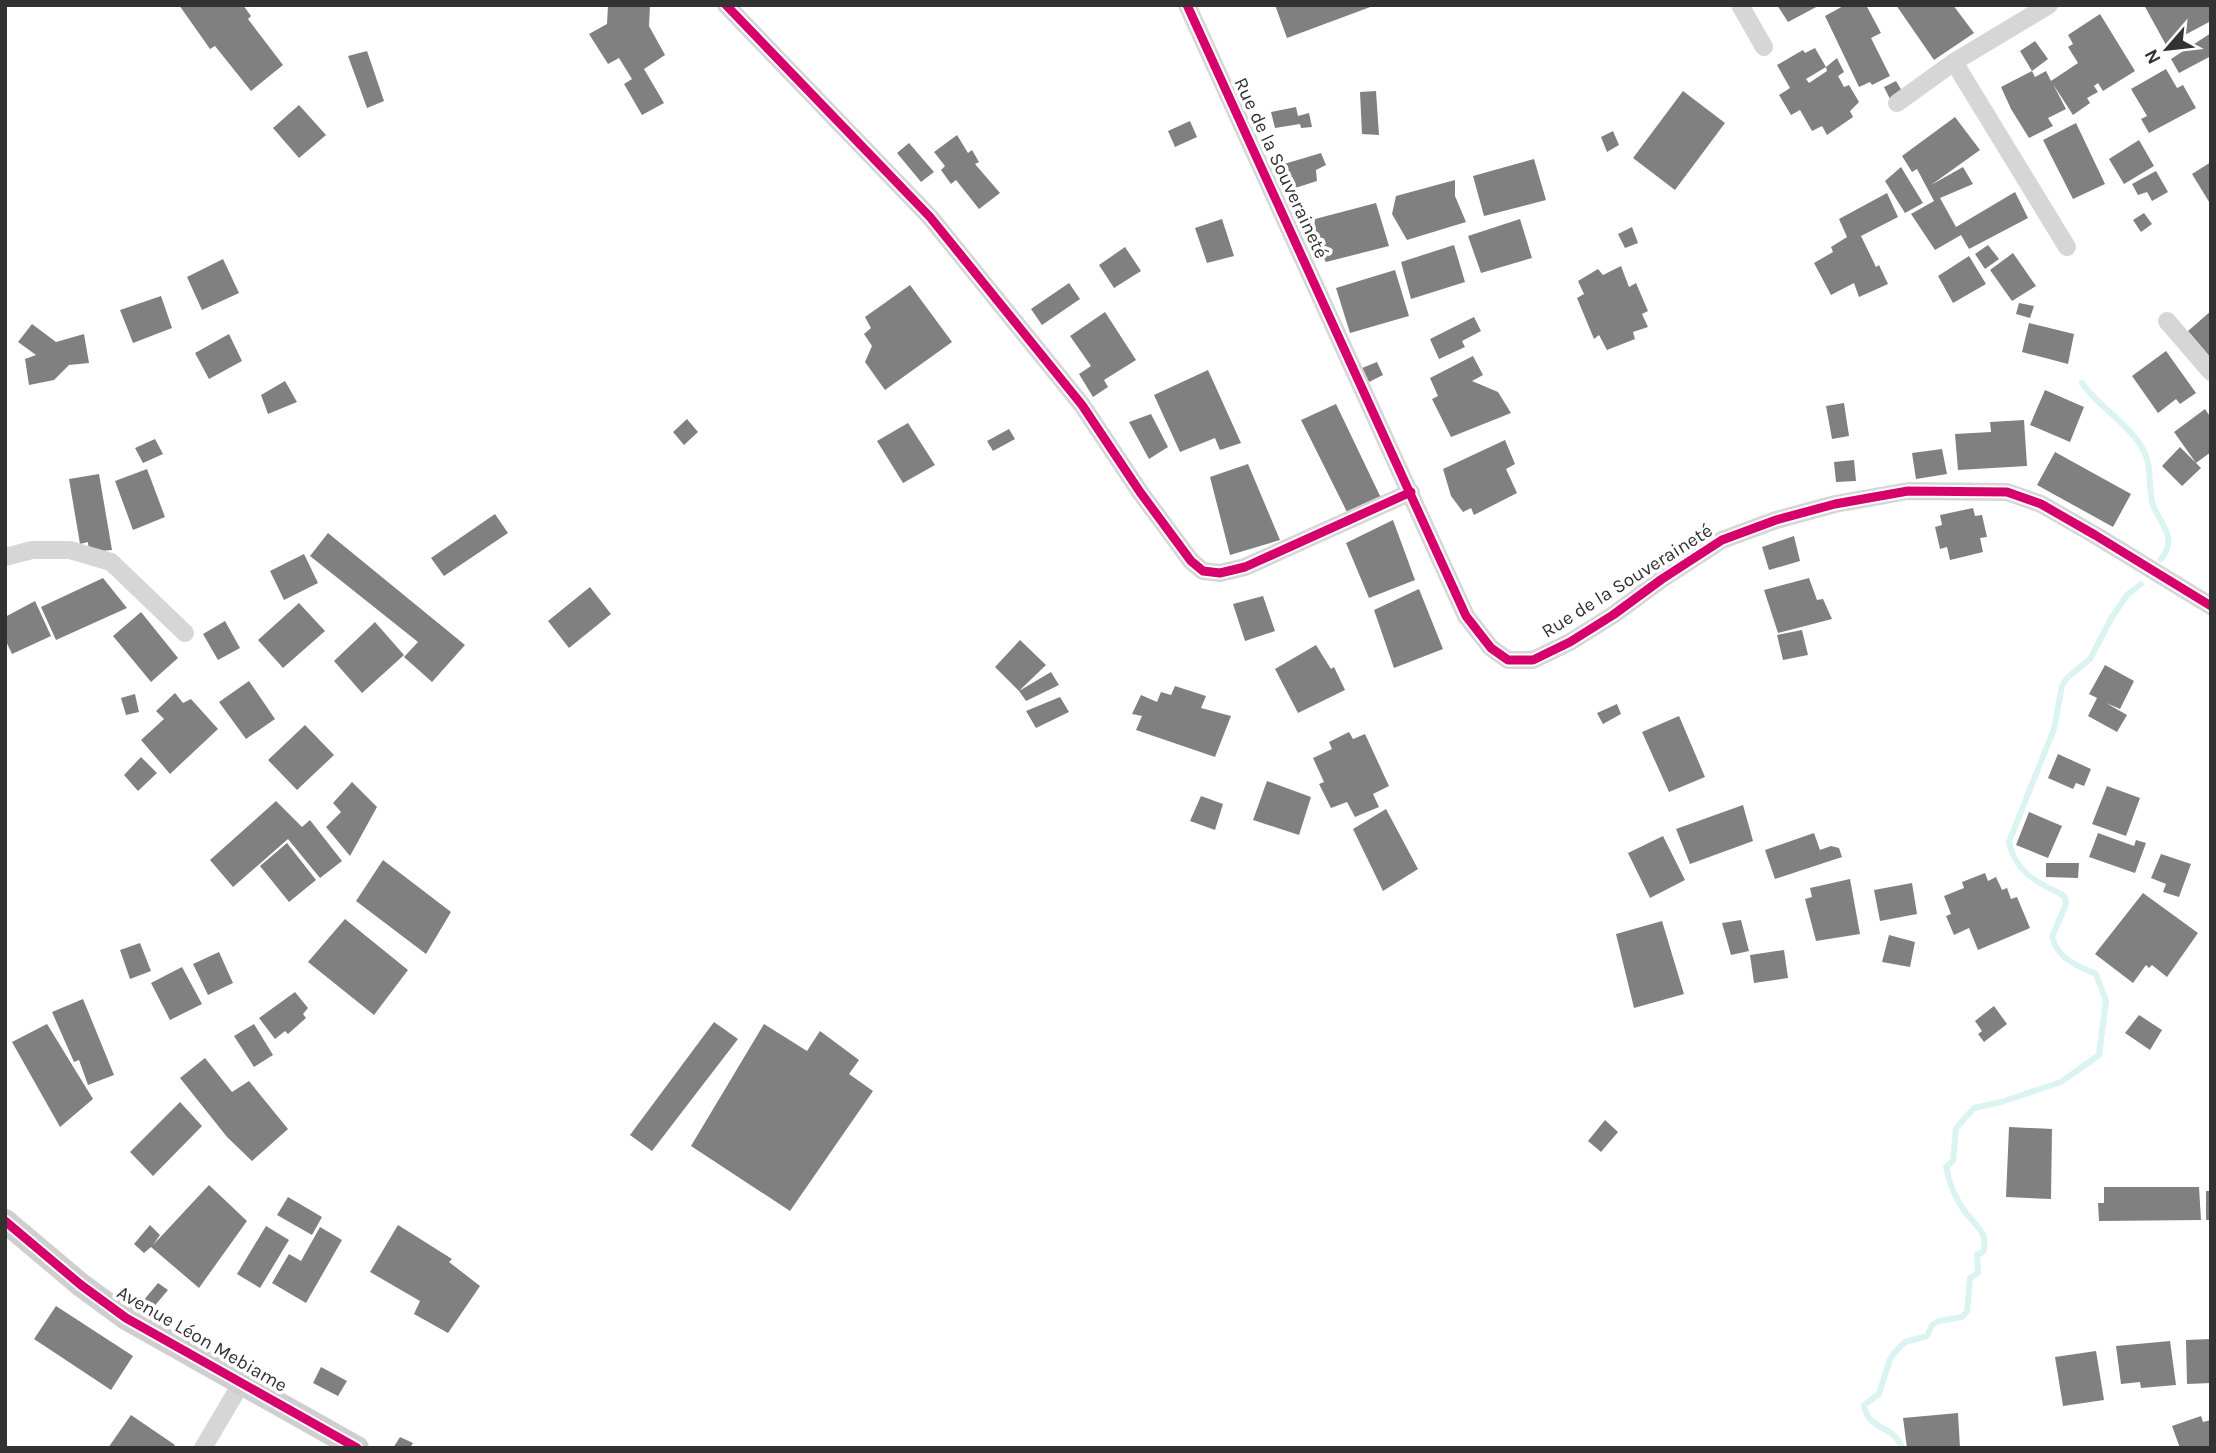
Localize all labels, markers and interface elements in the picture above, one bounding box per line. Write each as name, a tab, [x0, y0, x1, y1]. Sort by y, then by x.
north arrow	[2132, 14, 2202, 84]
text: N	[2140, 45, 2166, 68]
street label: Rue de la Souveraineté	[1229, 74, 1333, 262]
street label: Rue de la Souveraineté	[1538, 519, 1716, 643]
street label: Avenue Léon Mebiame	[113, 1281, 291, 1397]

